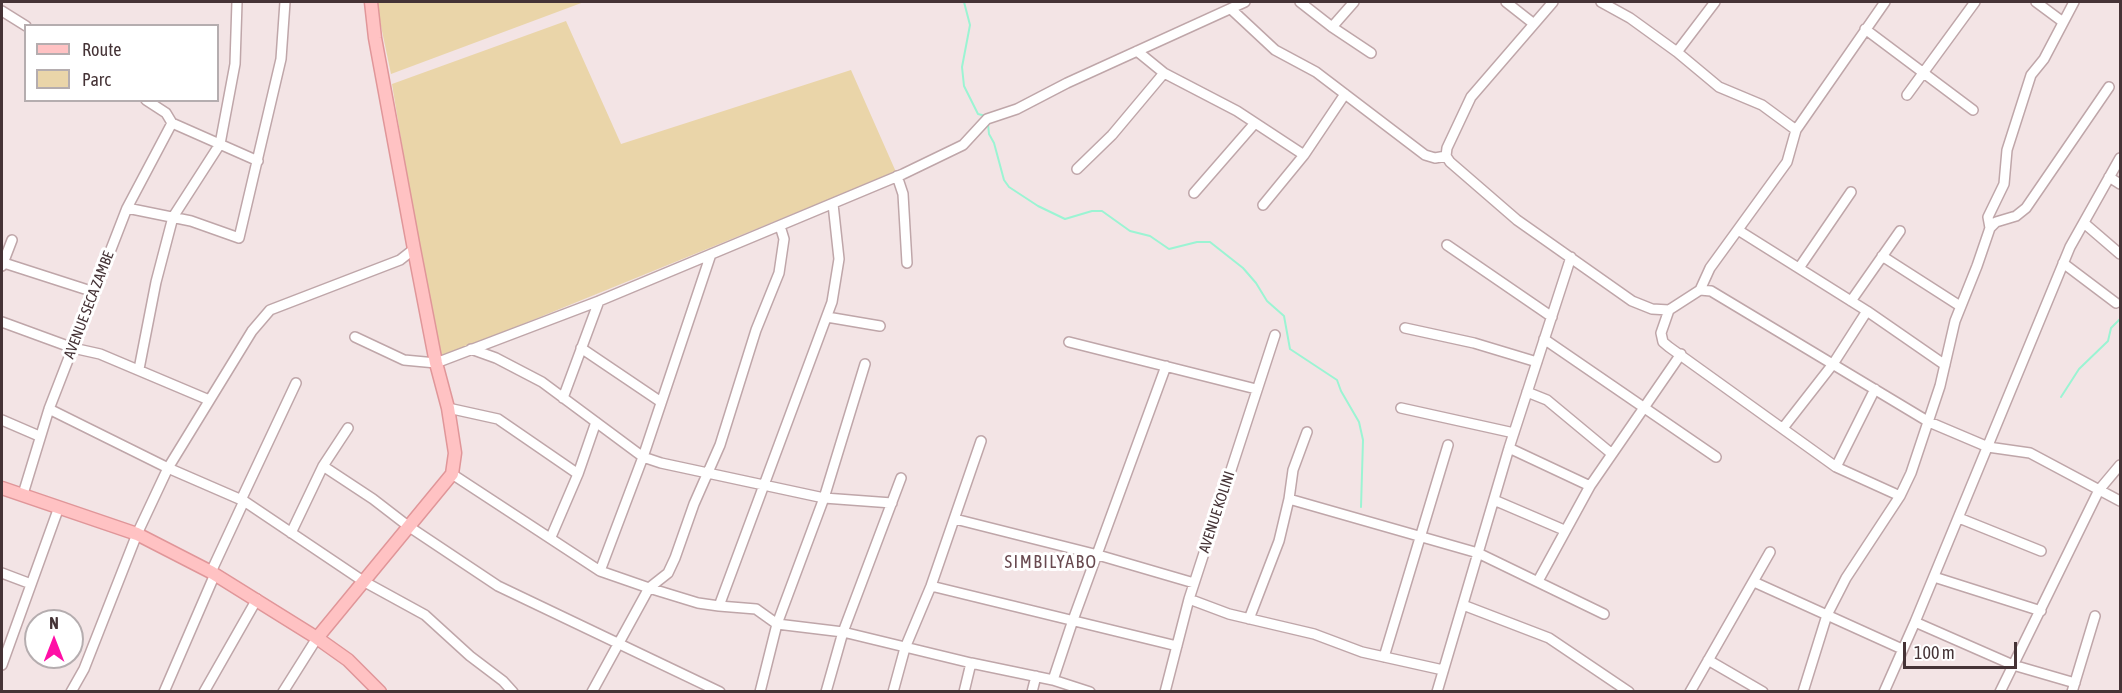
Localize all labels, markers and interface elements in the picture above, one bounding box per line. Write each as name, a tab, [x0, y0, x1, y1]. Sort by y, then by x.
legend	[24, 24, 219, 102]
text: Route	[82, 39, 121, 60]
text: Parc	[82, 69, 111, 90]
street label: AVENUE SECA ZAMBE	[60, 249, 118, 361]
street label: AVENUE KOLINI	[1195, 469, 1239, 555]
district label: SIMBILYABO	[1004, 551, 1098, 573]
north arrow	[24, 609, 84, 669]
text: N	[49, 614, 59, 632]
scale bar	[1906, 630, 2020, 668]
text: 100 m	[1914, 642, 1955, 663]

